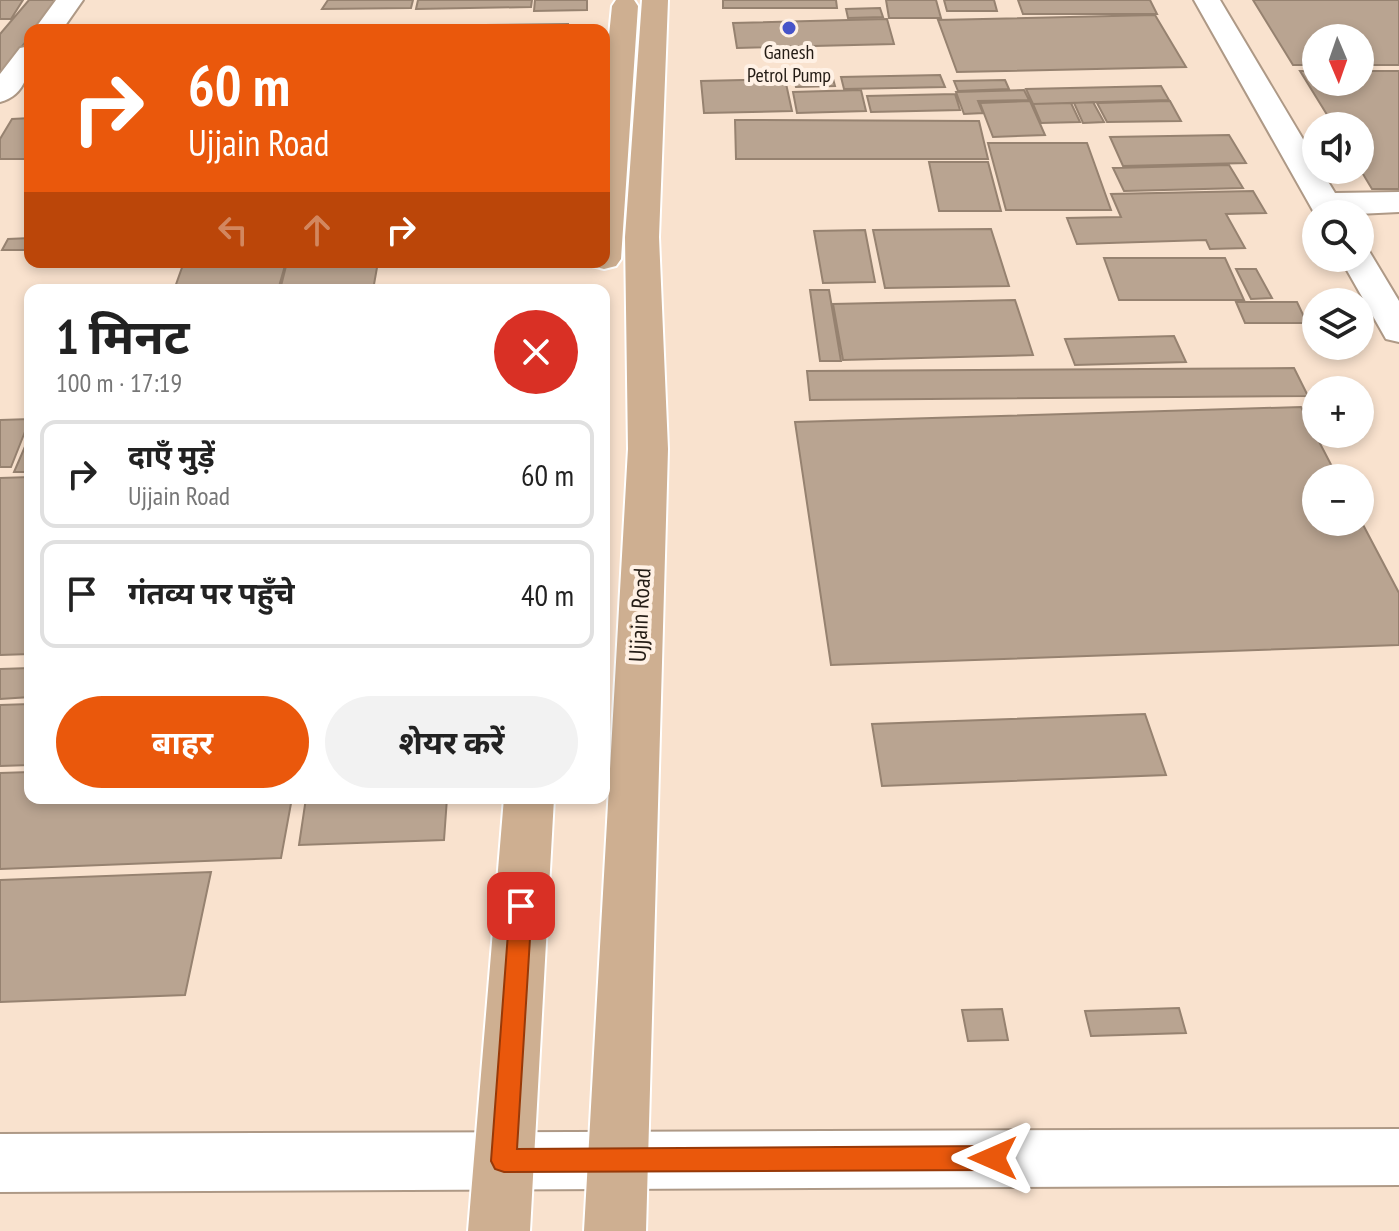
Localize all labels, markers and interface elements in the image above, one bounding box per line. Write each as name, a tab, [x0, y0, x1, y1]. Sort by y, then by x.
marker: Ganesh Petrol Pump	[780, 19, 798, 37]
north arrow	[1302, 24, 1374, 96]
map controls	[1302, 24, 1374, 536]
place label: Ganesh Petrol Pump	[747, 39, 831, 88]
text: 60 m	[188, 49, 290, 121]
icon: right	[56, 56, 160, 160]
button: sound	[1302, 112, 1374, 184]
text: Ujjain Road	[188, 119, 329, 166]
button: search	[1302, 200, 1374, 272]
icon: left	[211, 208, 255, 252]
icon: ahead	[295, 208, 339, 252]
icon: right	[379, 208, 423, 252]
button: layers	[1302, 288, 1374, 360]
text: 1 मिनट	[56, 305, 190, 367]
button: close	[494, 310, 578, 394]
text: 100 m · 17:19	[56, 366, 182, 399]
button: +	[1302, 376, 1374, 448]
text: दाएँ मुड़ें	[128, 436, 215, 475]
icon: right	[60, 452, 104, 496]
text: 60 m	[521, 455, 574, 494]
button: −	[1302, 464, 1374, 536]
text: Ujjain Road	[128, 479, 230, 512]
street label: Ujjain Road	[622, 567, 657, 663]
icon: arrive	[60, 572, 104, 616]
text: गंतव्य पर पहुँचे	[128, 573, 295, 612]
text: 40 m	[521, 575, 574, 614]
button: बाहर	[56, 696, 309, 788]
button: शेयर करें	[325, 696, 578, 788]
pin	[487, 872, 555, 940]
icon: arrive	[499, 884, 543, 928]
position arrow	[951, 1116, 1035, 1200]

